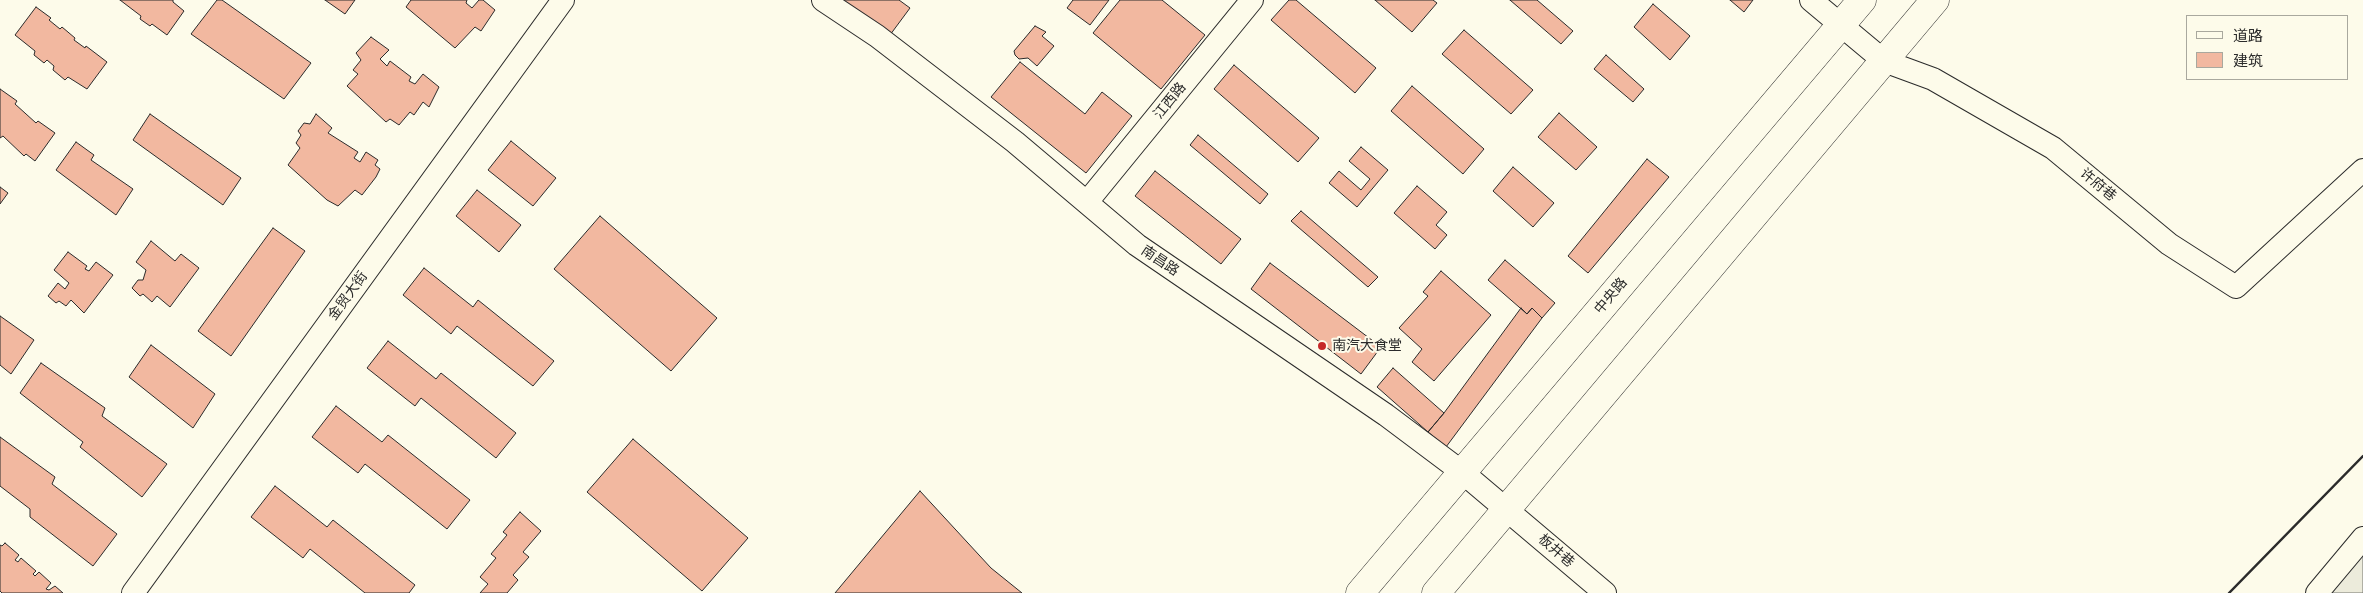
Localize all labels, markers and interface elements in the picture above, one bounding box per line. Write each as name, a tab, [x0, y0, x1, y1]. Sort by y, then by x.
legend	[2186, 15, 2348, 80]
text: 道路	[2233, 26, 2263, 45]
text: 建筑	[2233, 51, 2263, 70]
street label: 江西路	[1150, 79, 1190, 123]
street label: 许府巷	[2077, 165, 2119, 205]
street label: 南昌路	[1138, 242, 1182, 280]
street label: 金贸大街	[325, 268, 371, 324]
street label: 中央路	[1591, 275, 1631, 317]
place label: 南汽大食堂	[1332, 338, 1402, 354]
marker: 南汽大食堂	[1316, 340, 1328, 352]
street label: 板井巷	[1535, 531, 1577, 571]

